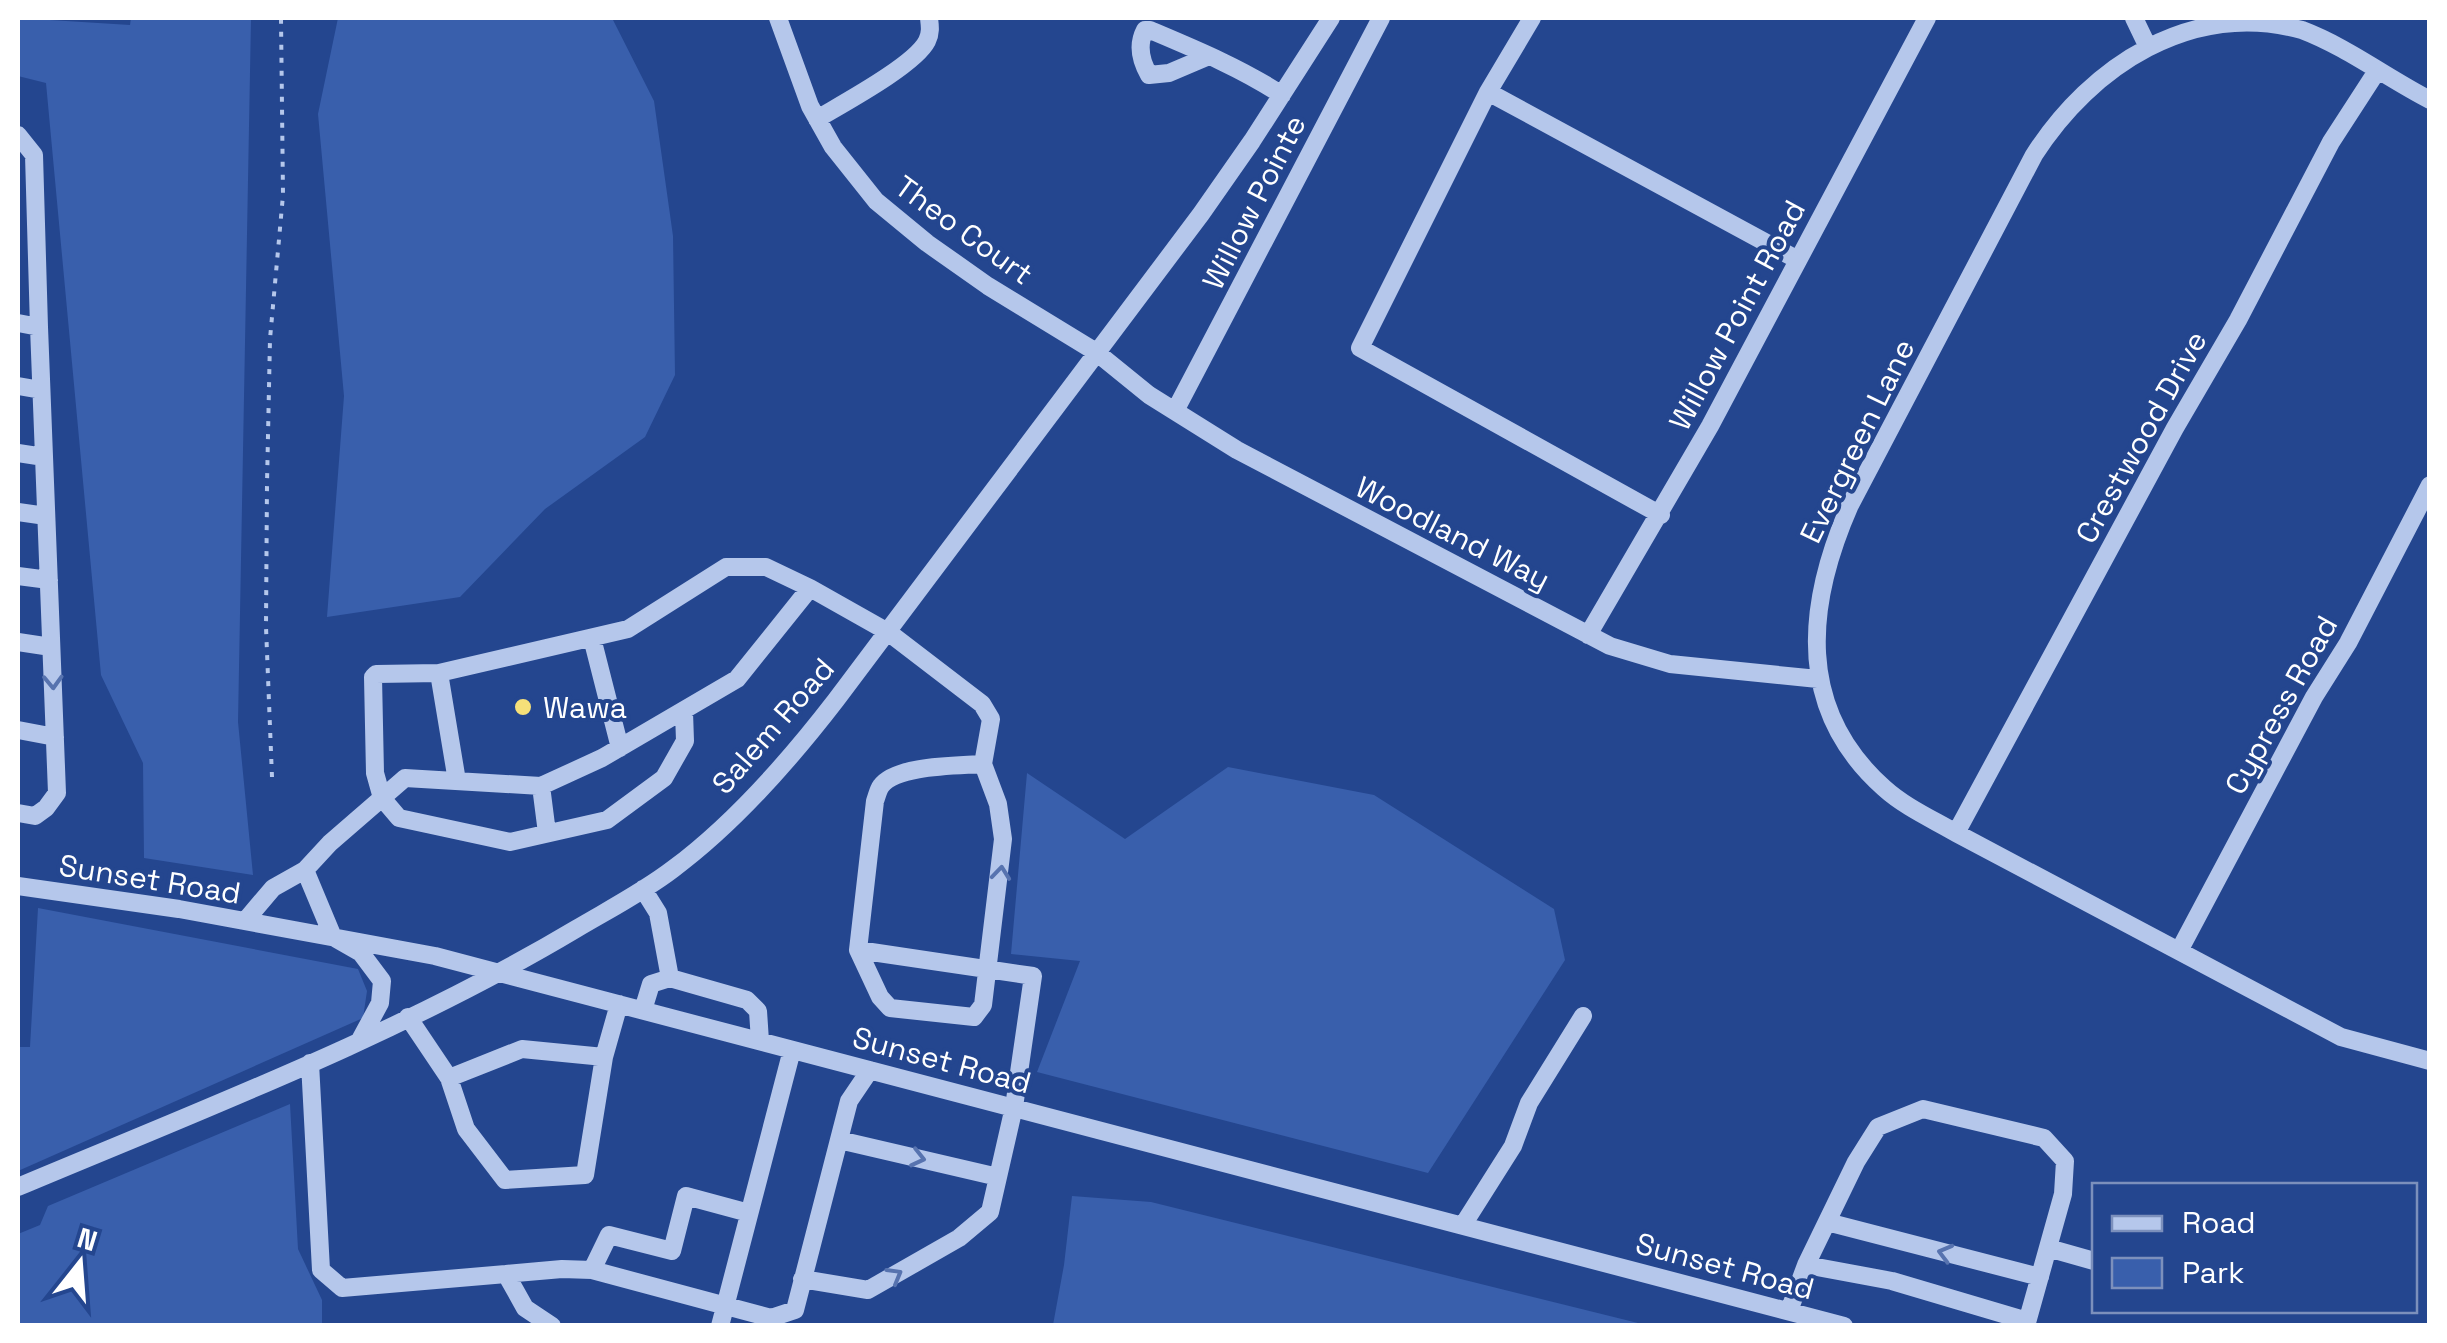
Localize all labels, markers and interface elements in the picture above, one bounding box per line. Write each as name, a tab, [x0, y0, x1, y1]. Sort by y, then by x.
street label: Willow Pointe	[1193, 108, 1315, 296]
street label: Theo Court	[887, 167, 1041, 293]
street label: Willow Point Road	[1660, 193, 1814, 437]
street label: Crestwood Drive	[2067, 324, 2215, 550]
street label: Evergreen Lane	[1791, 332, 1923, 550]
street label: Woodland Way	[1349, 467, 1557, 599]
street label: Cypress Road	[2216, 609, 2346, 801]
street label: Salem Road	[703, 650, 843, 802]
one-way arrow	[42, 675, 63, 691]
place label: Wawa	[543, 688, 627, 727]
marker: Wawa	[512, 696, 534, 718]
street label: Sunset Road	[56, 845, 244, 913]
one-way arrow	[990, 865, 1011, 881]
street label: Sunset Road	[848, 1017, 1036, 1103]
one-way arrow	[909, 1146, 926, 1167]
legend	[2092, 1183, 2417, 1313]
text: Road	[2182, 1203, 2256, 1242]
north arrow	[30, 1213, 130, 1313]
text: N	[73, 1219, 102, 1259]
street label: Sunset Road	[1631, 1223, 1819, 1309]
one-way arrow	[1937, 1243, 1955, 1264]
text: Park	[2182, 1253, 2244, 1292]
one-way arrow	[884, 1268, 902, 1287]

